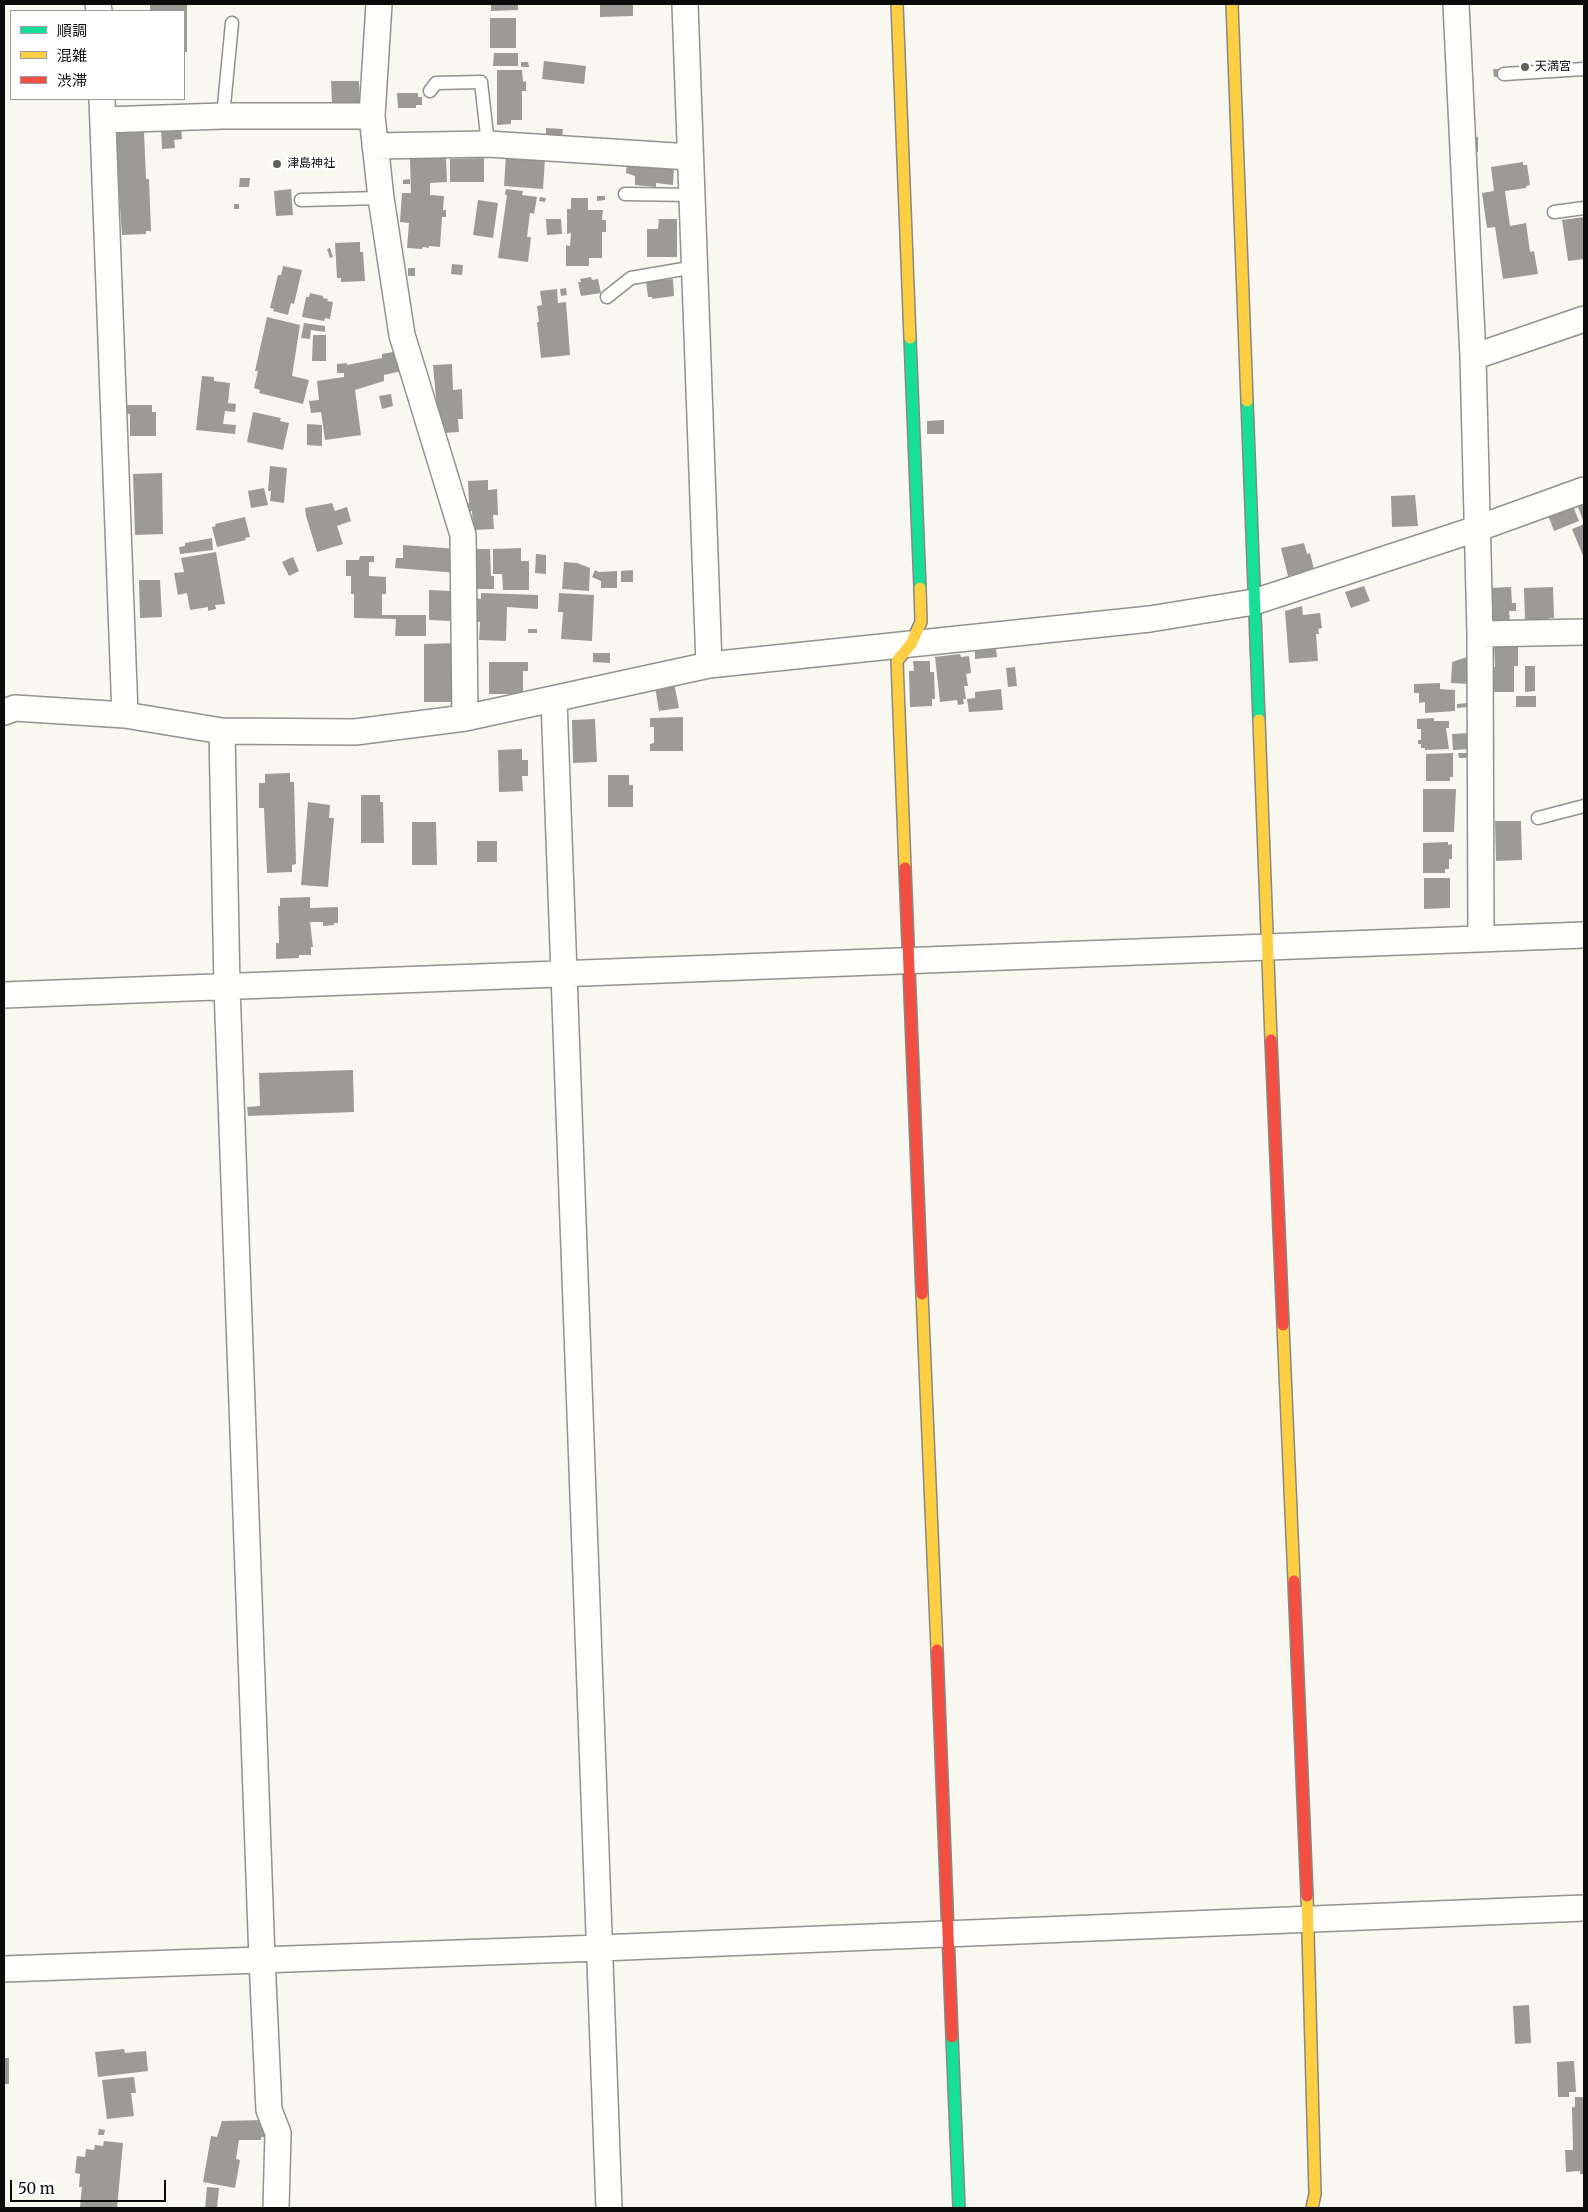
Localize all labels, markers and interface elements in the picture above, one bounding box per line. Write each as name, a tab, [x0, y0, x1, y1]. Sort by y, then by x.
legend	[10, 10, 185, 100]
text: 順調	[57, 21, 87, 40]
text: 混雑	[57, 46, 87, 65]
place label: 天満宮	[1535, 60, 1571, 74]
marker: 天満宮	[1519, 61, 1531, 73]
text: 渋滞	[57, 71, 87, 90]
place label: 津島神社	[287, 157, 335, 171]
marker: 津島神社	[271, 158, 283, 170]
scale bar	[12, 2170, 169, 2202]
text: 50 m	[18, 2179, 55, 2198]

